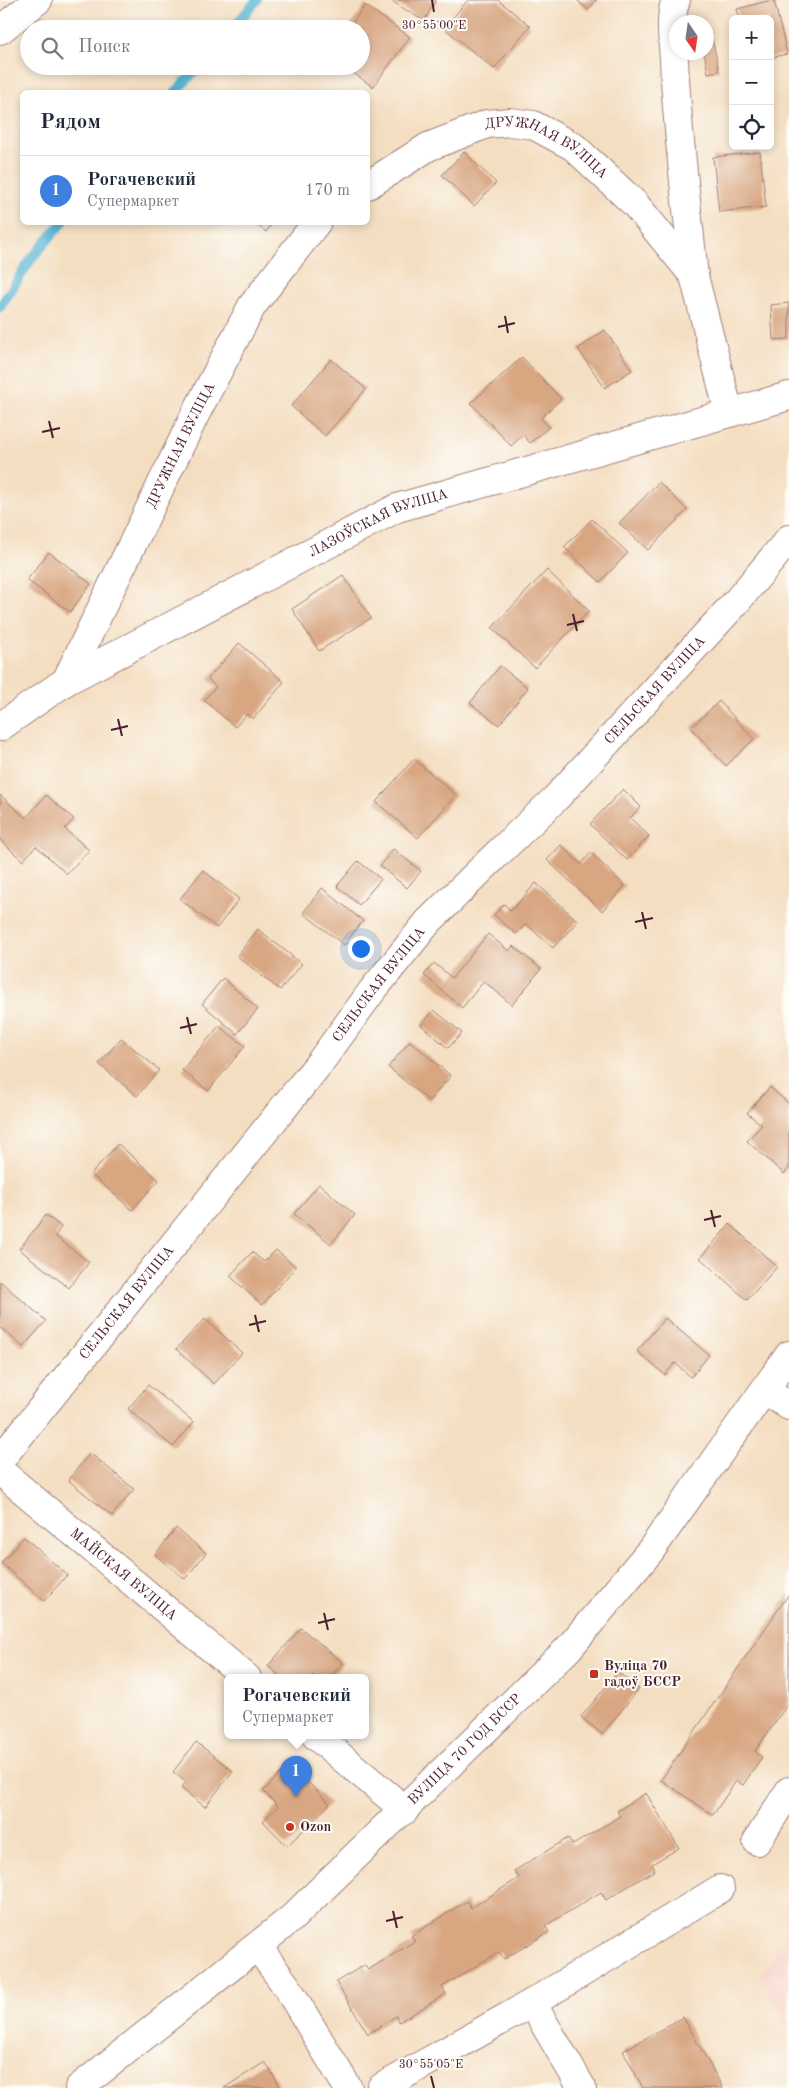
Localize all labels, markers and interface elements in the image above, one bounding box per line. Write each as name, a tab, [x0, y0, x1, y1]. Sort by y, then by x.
north arrow	[669, 15, 714, 60]
map controls	[729, 15, 774, 150]
button: +	[729, 15, 774, 60]
text: 30°55'00"E	[402, 19, 466, 32]
search box	[20, 20, 370, 75]
icon: search	[38, 34, 66, 62]
text: Поиск	[78, 38, 130, 57]
button: −	[729, 60, 774, 105]
button: locate	[729, 105, 774, 150]
text: Рядом	[40, 112, 101, 133]
street label: ДРУЖНАЯ ВУЛІЦА	[484, 115, 610, 181]
text: Рогачевский	[87, 171, 196, 190]
text: 1	[51, 183, 61, 199]
text: 170 m	[305, 183, 350, 199]
text: Супермаркет	[87, 194, 179, 210]
street label: ДРУЖНАЯ ВУЛІЦА	[144, 380, 218, 510]
street label: ЛАЗОЎСКАЯ ВУЛІЦА	[307, 487, 450, 560]
street label: СЕЛЬСКАЯ ВУЛІЦА	[602, 633, 708, 747]
street label: СЕЛЬСКАЯ ВУЛІЦА	[330, 924, 428, 1045]
your location	[348, 936, 374, 962]
street label: СЕЛЬСКАЯ ВУЛІЦА	[77, 1243, 177, 1362]
street label: МАЙСКАЯ ВУЛІЦА	[67, 1526, 180, 1623]
place label: Вуліца 70 гадоў БССР	[604, 1659, 681, 1689]
marker: Вуліца 70 гадоў БССР	[588, 1668, 600, 1680]
popup	[224, 1674, 369, 1739]
text: Рогачевский	[242, 1687, 351, 1706]
street label: ВУЛІЦА 70 ГОД БССР	[406, 1691, 524, 1808]
text: Супермаркет	[242, 1710, 334, 1726]
pin: 1	[280, 1756, 312, 1797]
place label: Ozon	[300, 1820, 331, 1834]
marker: Ozon	[284, 1821, 296, 1833]
text: 30°55'05"E	[399, 2058, 463, 2071]

